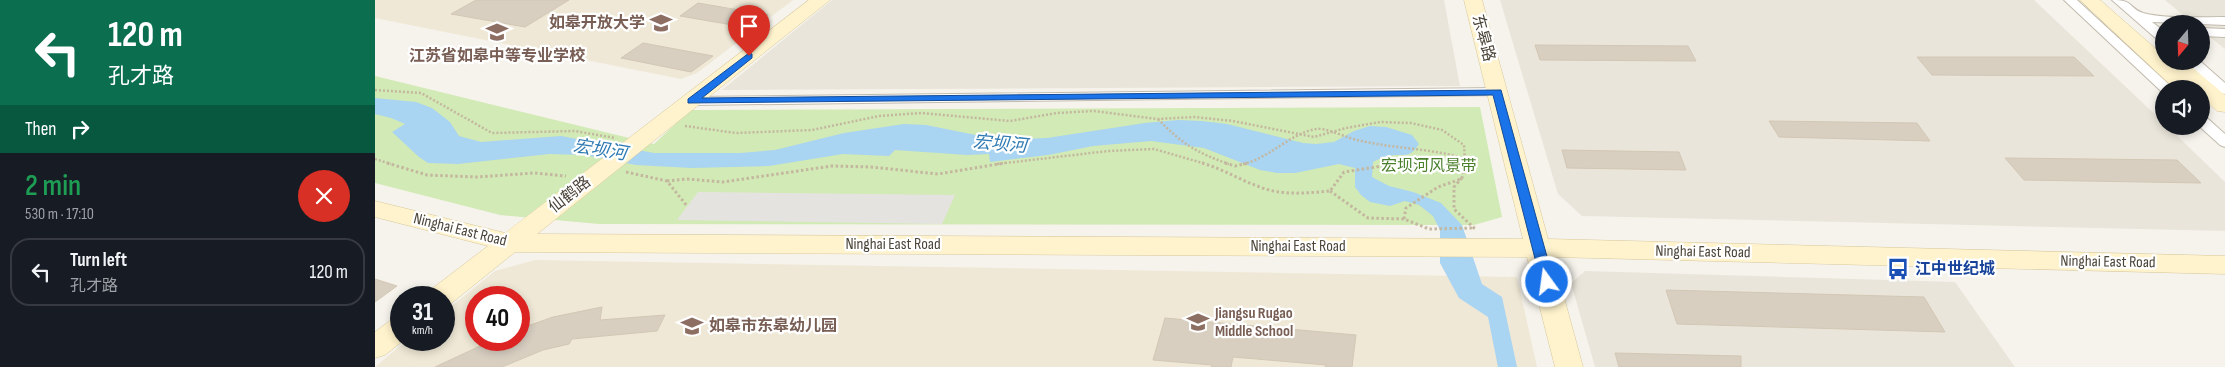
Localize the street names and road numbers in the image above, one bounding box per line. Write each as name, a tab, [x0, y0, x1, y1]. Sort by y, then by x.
street label: 东皋路	[1468, 12, 1498, 64]
street label: 仙鹤路	[545, 173, 595, 217]
street label: Ninghai East Road	[411, 209, 509, 251]
street label: Ninghai East Road	[845, 235, 941, 254]
street label: Ninghai East Road	[1250, 237, 1346, 256]
street label: Ninghai East Road	[1655, 242, 1751, 262]
street label: Ninghai East Road	[2060, 252, 2156, 272]

